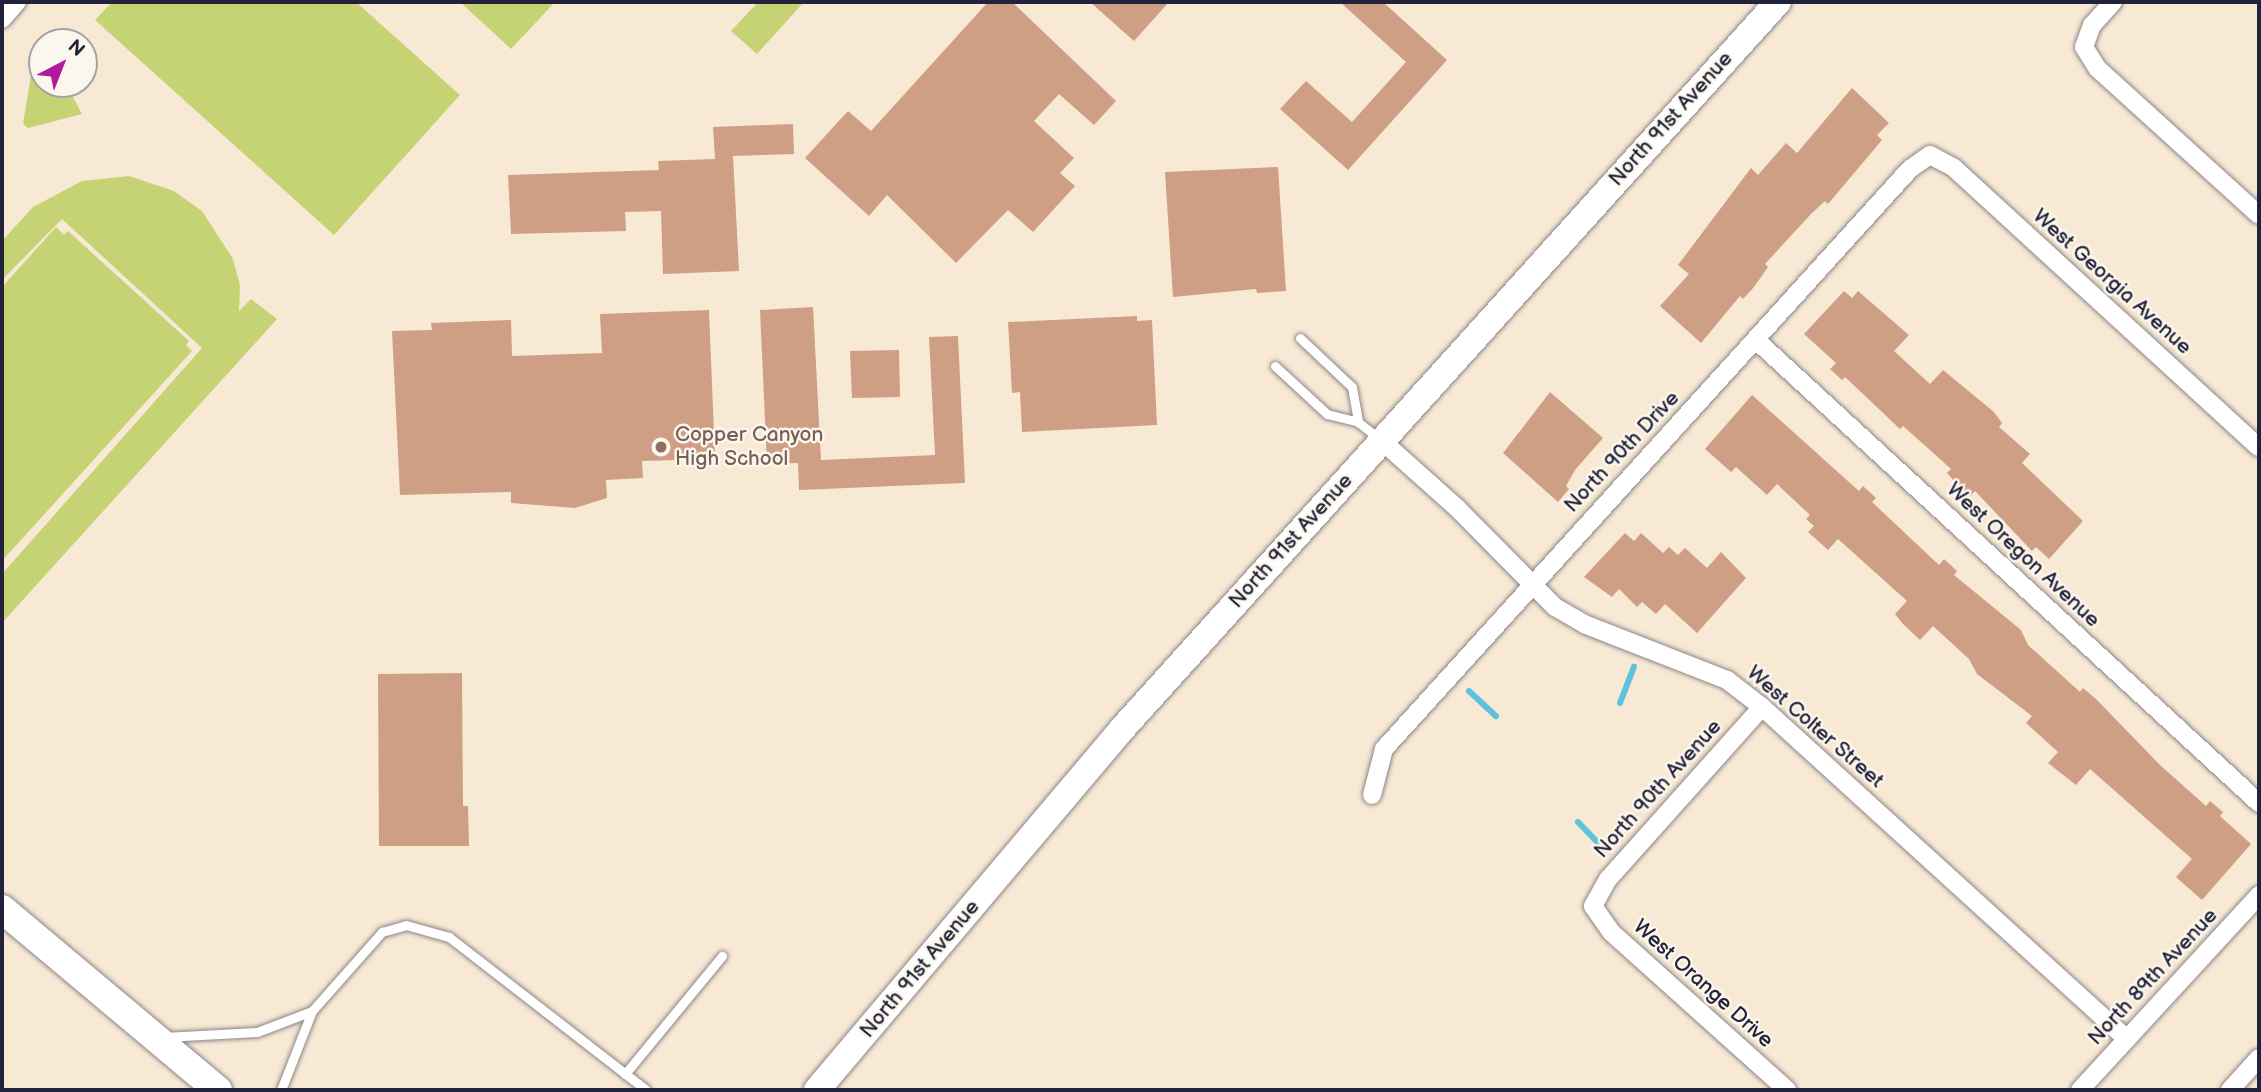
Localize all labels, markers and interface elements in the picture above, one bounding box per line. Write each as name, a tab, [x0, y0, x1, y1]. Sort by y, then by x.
north arrow	[28, 28, 98, 98]
text: N	[63, 35, 89, 62]
street label: North 91st Avenue	[1604, 46, 1738, 192]
street label: West Georgia Avenue	[2027, 204, 2197, 360]
street label: North 90th Drive	[1559, 386, 1685, 518]
place label: Copper Canyon High School	[675, 422, 823, 472]
marker: Copper Canyon High School	[653, 439, 669, 455]
street label: North 91st Avenue	[1224, 468, 1358, 614]
street label: West Oregon Avenue	[1941, 477, 2105, 633]
street label: West Colter Street	[1741, 661, 1889, 793]
street label: North 90th Avenue	[1589, 714, 1727, 864]
street label: North 91st Avenue	[855, 895, 985, 1043]
street label: North 89th Avenue	[2083, 903, 2223, 1051]
street label: West Orange Drive	[1628, 915, 1778, 1053]

